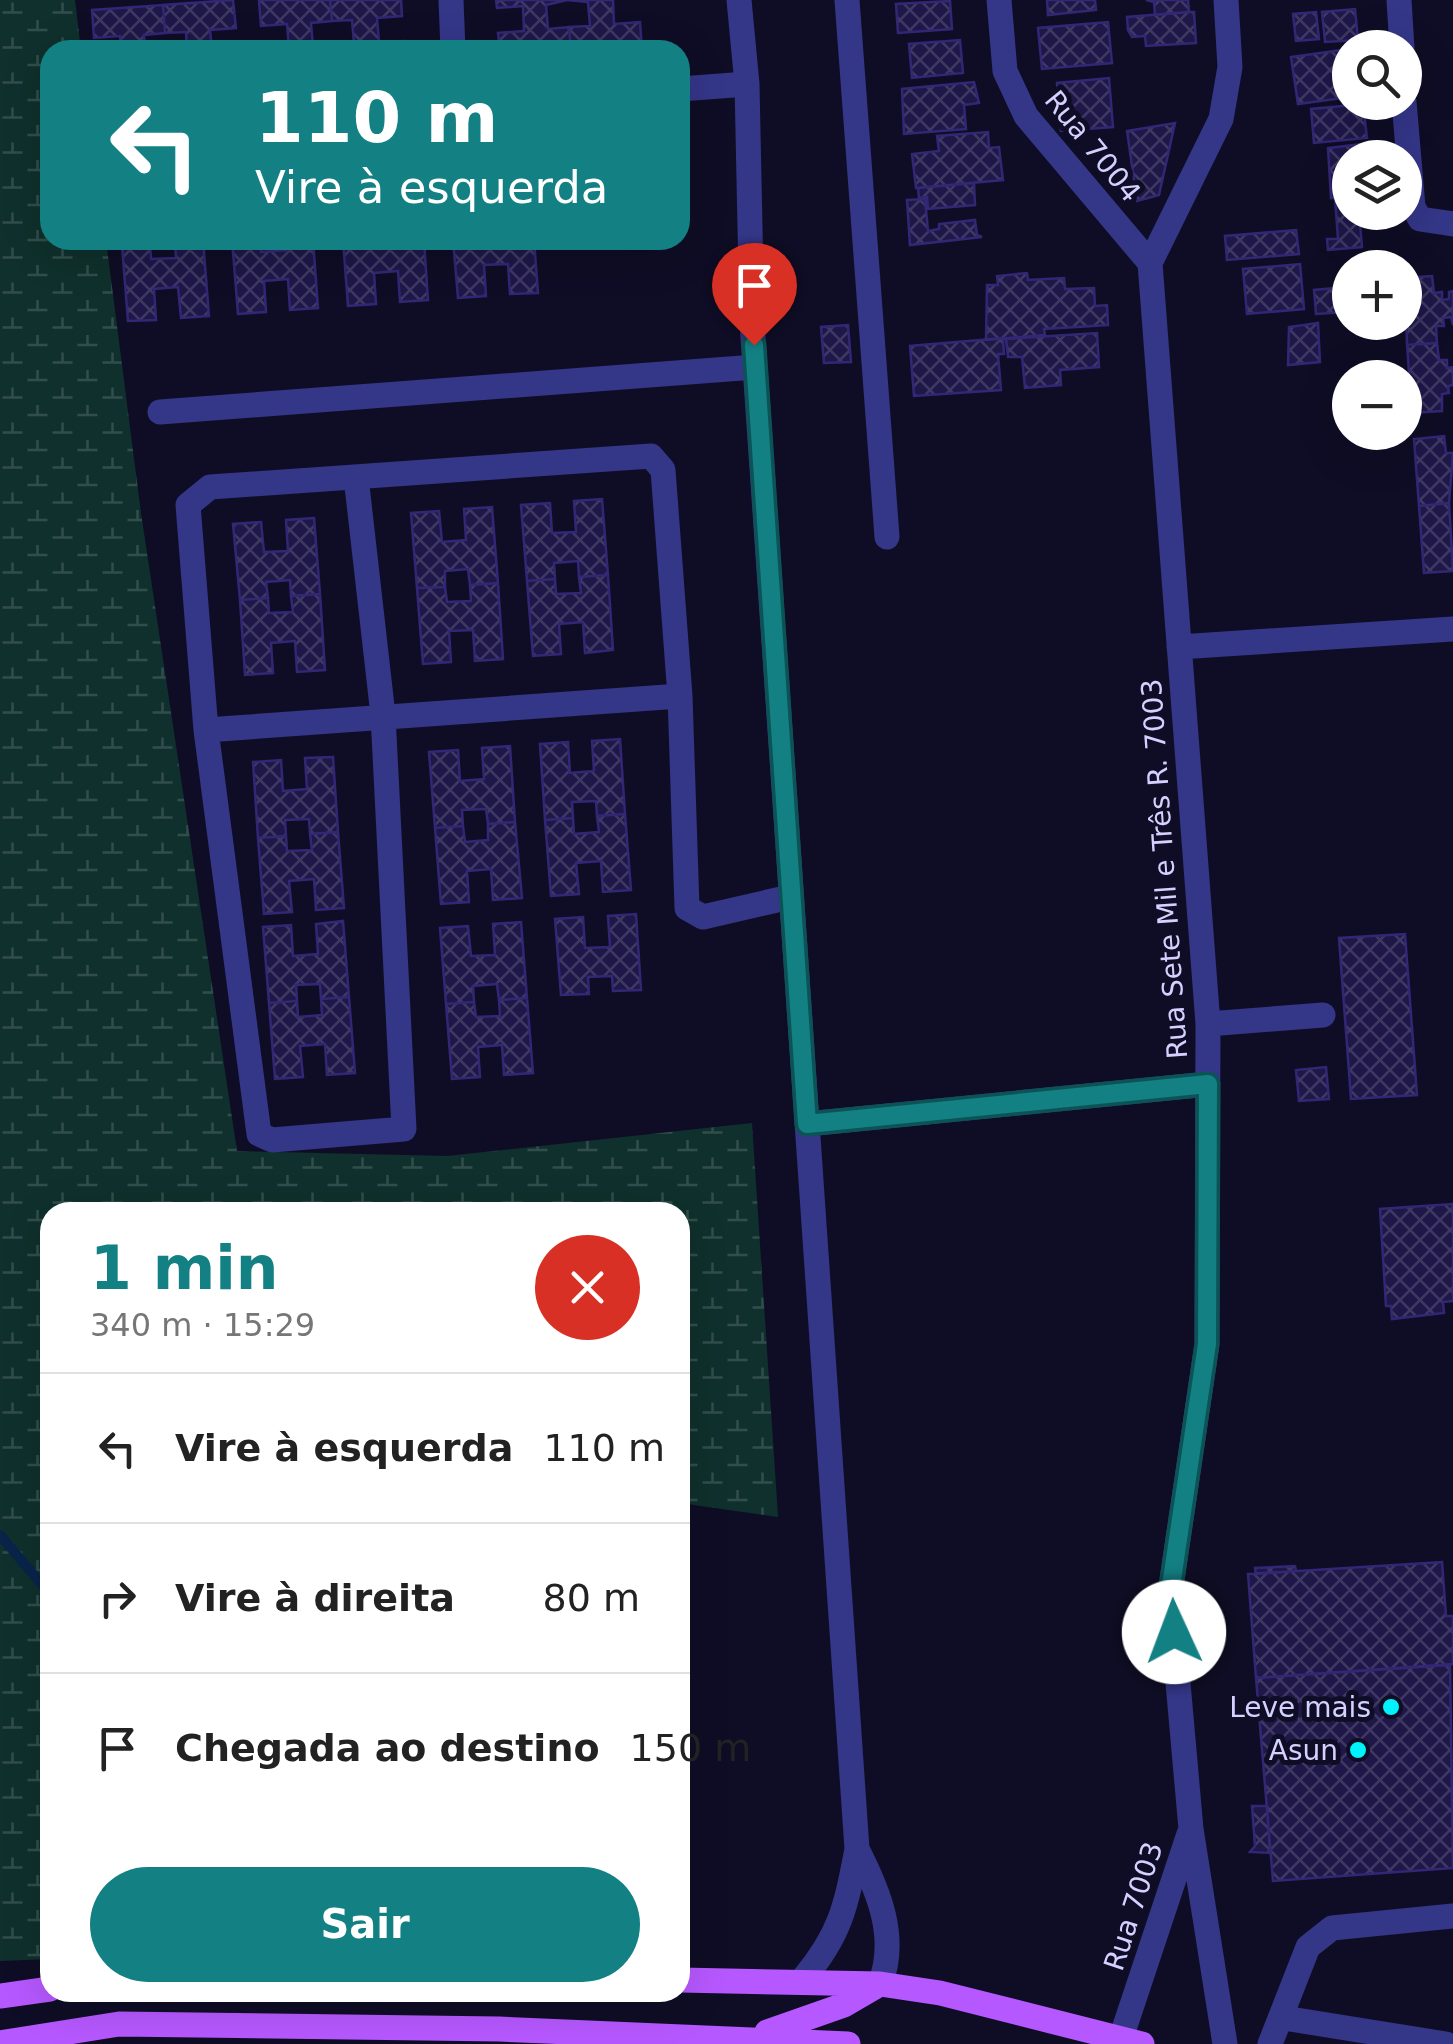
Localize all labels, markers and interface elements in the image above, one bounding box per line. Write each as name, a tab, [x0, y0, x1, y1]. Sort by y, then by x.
map controls	[1332, 30, 1422, 450]
button: search	[1332, 30, 1422, 120]
text: 110 m	[255, 77, 498, 159]
icon: left	[90, 80, 220, 210]
street label: Rua 7004	[1038, 84, 1147, 208]
button: layers	[1332, 140, 1422, 230]
text: Vire à esquerda	[255, 161, 608, 214]
pin	[712, 243, 797, 346]
button: +	[1332, 250, 1422, 340]
icon: arrive	[727, 258, 782, 313]
button: −	[1332, 360, 1422, 450]
street label: Rua Sete Mil e Três R. 7003	[1135, 678, 1194, 1060]
text: 1 min	[90, 1233, 278, 1303]
button: close	[535, 1235, 640, 1340]
text: 340 m · 15:29	[90, 1306, 315, 1344]
icon: left	[90, 1421, 145, 1476]
text: Vire à esquerda	[175, 1426, 513, 1470]
text: 110 m	[543, 1426, 665, 1470]
icon: right	[90, 1571, 145, 1626]
text: Vire à direita	[175, 1576, 455, 1620]
text: 80 m	[543, 1576, 640, 1620]
position arrow	[1122, 1580, 1226, 1684]
place label: Leve mais	[1229, 1691, 1371, 1724]
marker: Leve mais	[1380, 1696, 1402, 1718]
icon: arrive	[90, 1721, 145, 1776]
text: Chegada ao destino	[175, 1726, 600, 1770]
text: 150 m	[630, 1726, 751, 1770]
place label: Asun	[1269, 1734, 1338, 1767]
marker: Asun	[1347, 1739, 1369, 1761]
street label: Rua 7003	[1097, 1838, 1170, 1975]
button: Sair	[90, 1867, 640, 1982]

